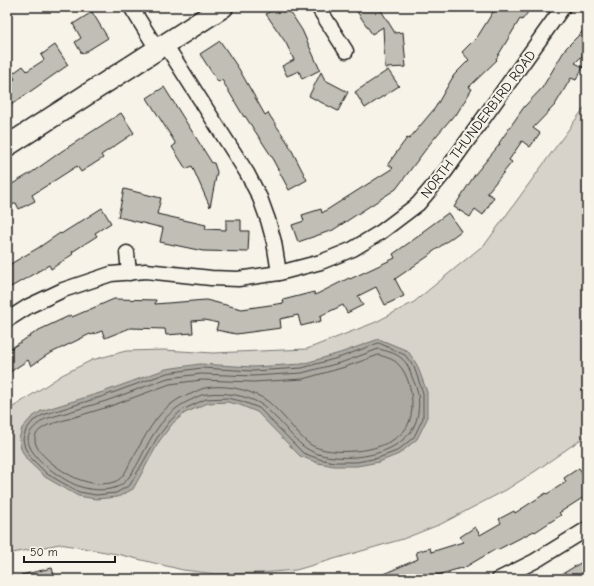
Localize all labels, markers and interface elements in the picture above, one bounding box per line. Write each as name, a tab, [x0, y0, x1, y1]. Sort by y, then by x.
street label: NORTH THUNDERBIRD ROAD	[417, 47, 540, 202]
scale bar	[24, 538, 115, 564]
text: 50 m	[30, 545, 58, 559]

